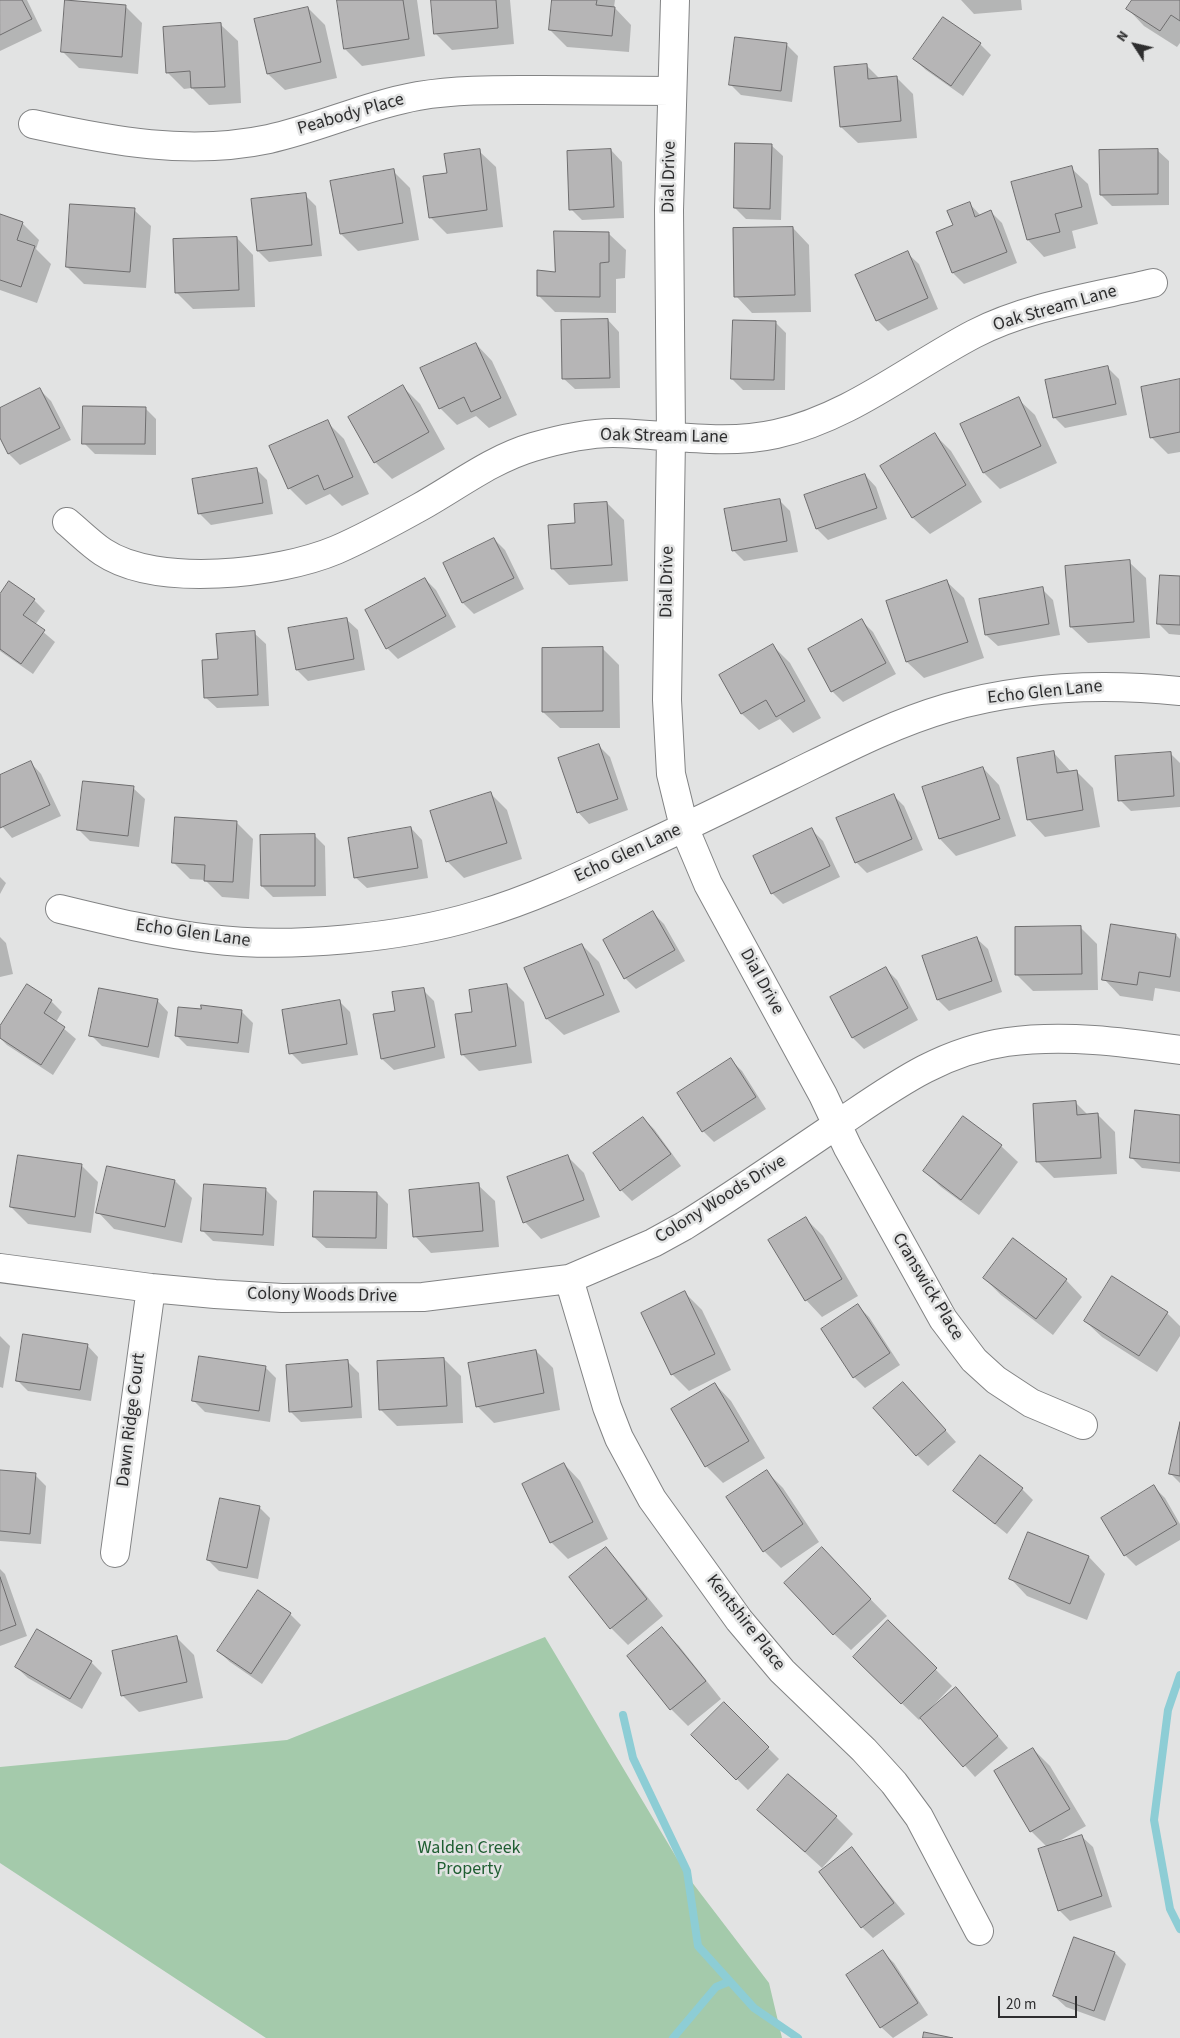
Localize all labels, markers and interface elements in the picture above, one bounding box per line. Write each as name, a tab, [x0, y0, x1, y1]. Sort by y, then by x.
north arrow	[1110, 20, 1160, 70]
text: N	[1112, 27, 1134, 46]
street label: Peabody Place	[295, 89, 407, 141]
street label: Dial Drive	[659, 141, 681, 213]
street label: Oak Stream Lane	[991, 281, 1119, 337]
street label: Oak Stream Lane	[600, 425, 728, 449]
street label: Dial Drive	[657, 546, 679, 618]
street label: Echo Glen Lane	[987, 676, 1103, 710]
street label: Echo Glen Lane	[571, 820, 685, 888]
street label: Echo Glen Lane	[134, 915, 252, 953]
street label: Dial Drive	[734, 945, 788, 1019]
street label: Colony Woods Drive	[652, 1151, 790, 1249]
street label: Cranswick Place	[887, 1229, 967, 1345]
street label: Colony Woods Drive	[247, 1284, 397, 1308]
street label: Dawn Ridge Court	[113, 1352, 151, 1488]
street label: Kentshire Place	[701, 1571, 789, 1675]
park label: Walden Creek Property	[418, 1838, 520, 1880]
scale bar	[1000, 1986, 1079, 2018]
text: 20 m	[1006, 1994, 1036, 2015]

